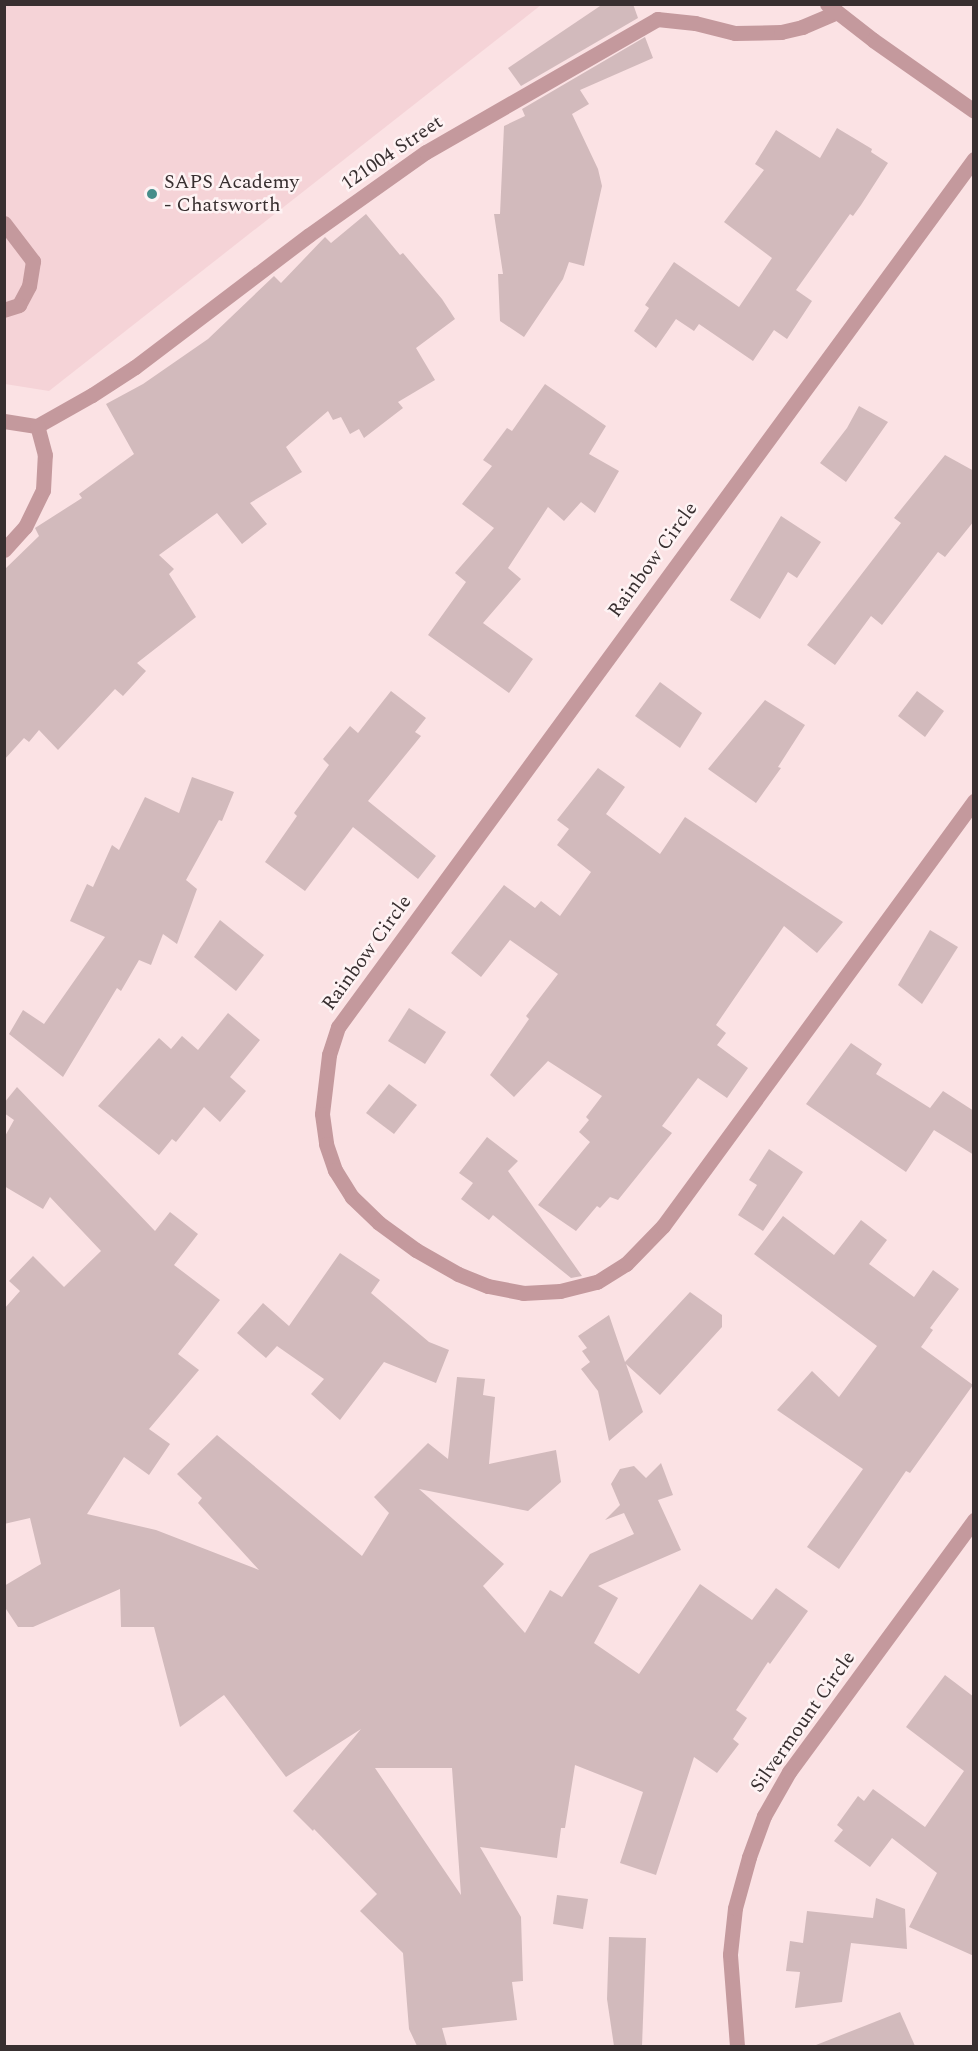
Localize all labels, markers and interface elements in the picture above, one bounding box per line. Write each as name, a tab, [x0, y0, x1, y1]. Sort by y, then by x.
street label: 121004 Street	[337, 110, 447, 196]
place label: SAPS Academy - Chatsworth	[164, 170, 299, 217]
marker: SAPS Academy - Chatsworth	[145, 187, 159, 201]
street label: Rainbow Circle	[603, 498, 703, 622]
street label: Rainbow Circle	[317, 891, 417, 1015]
street label: Silvermount Circle	[745, 1647, 861, 1797]

